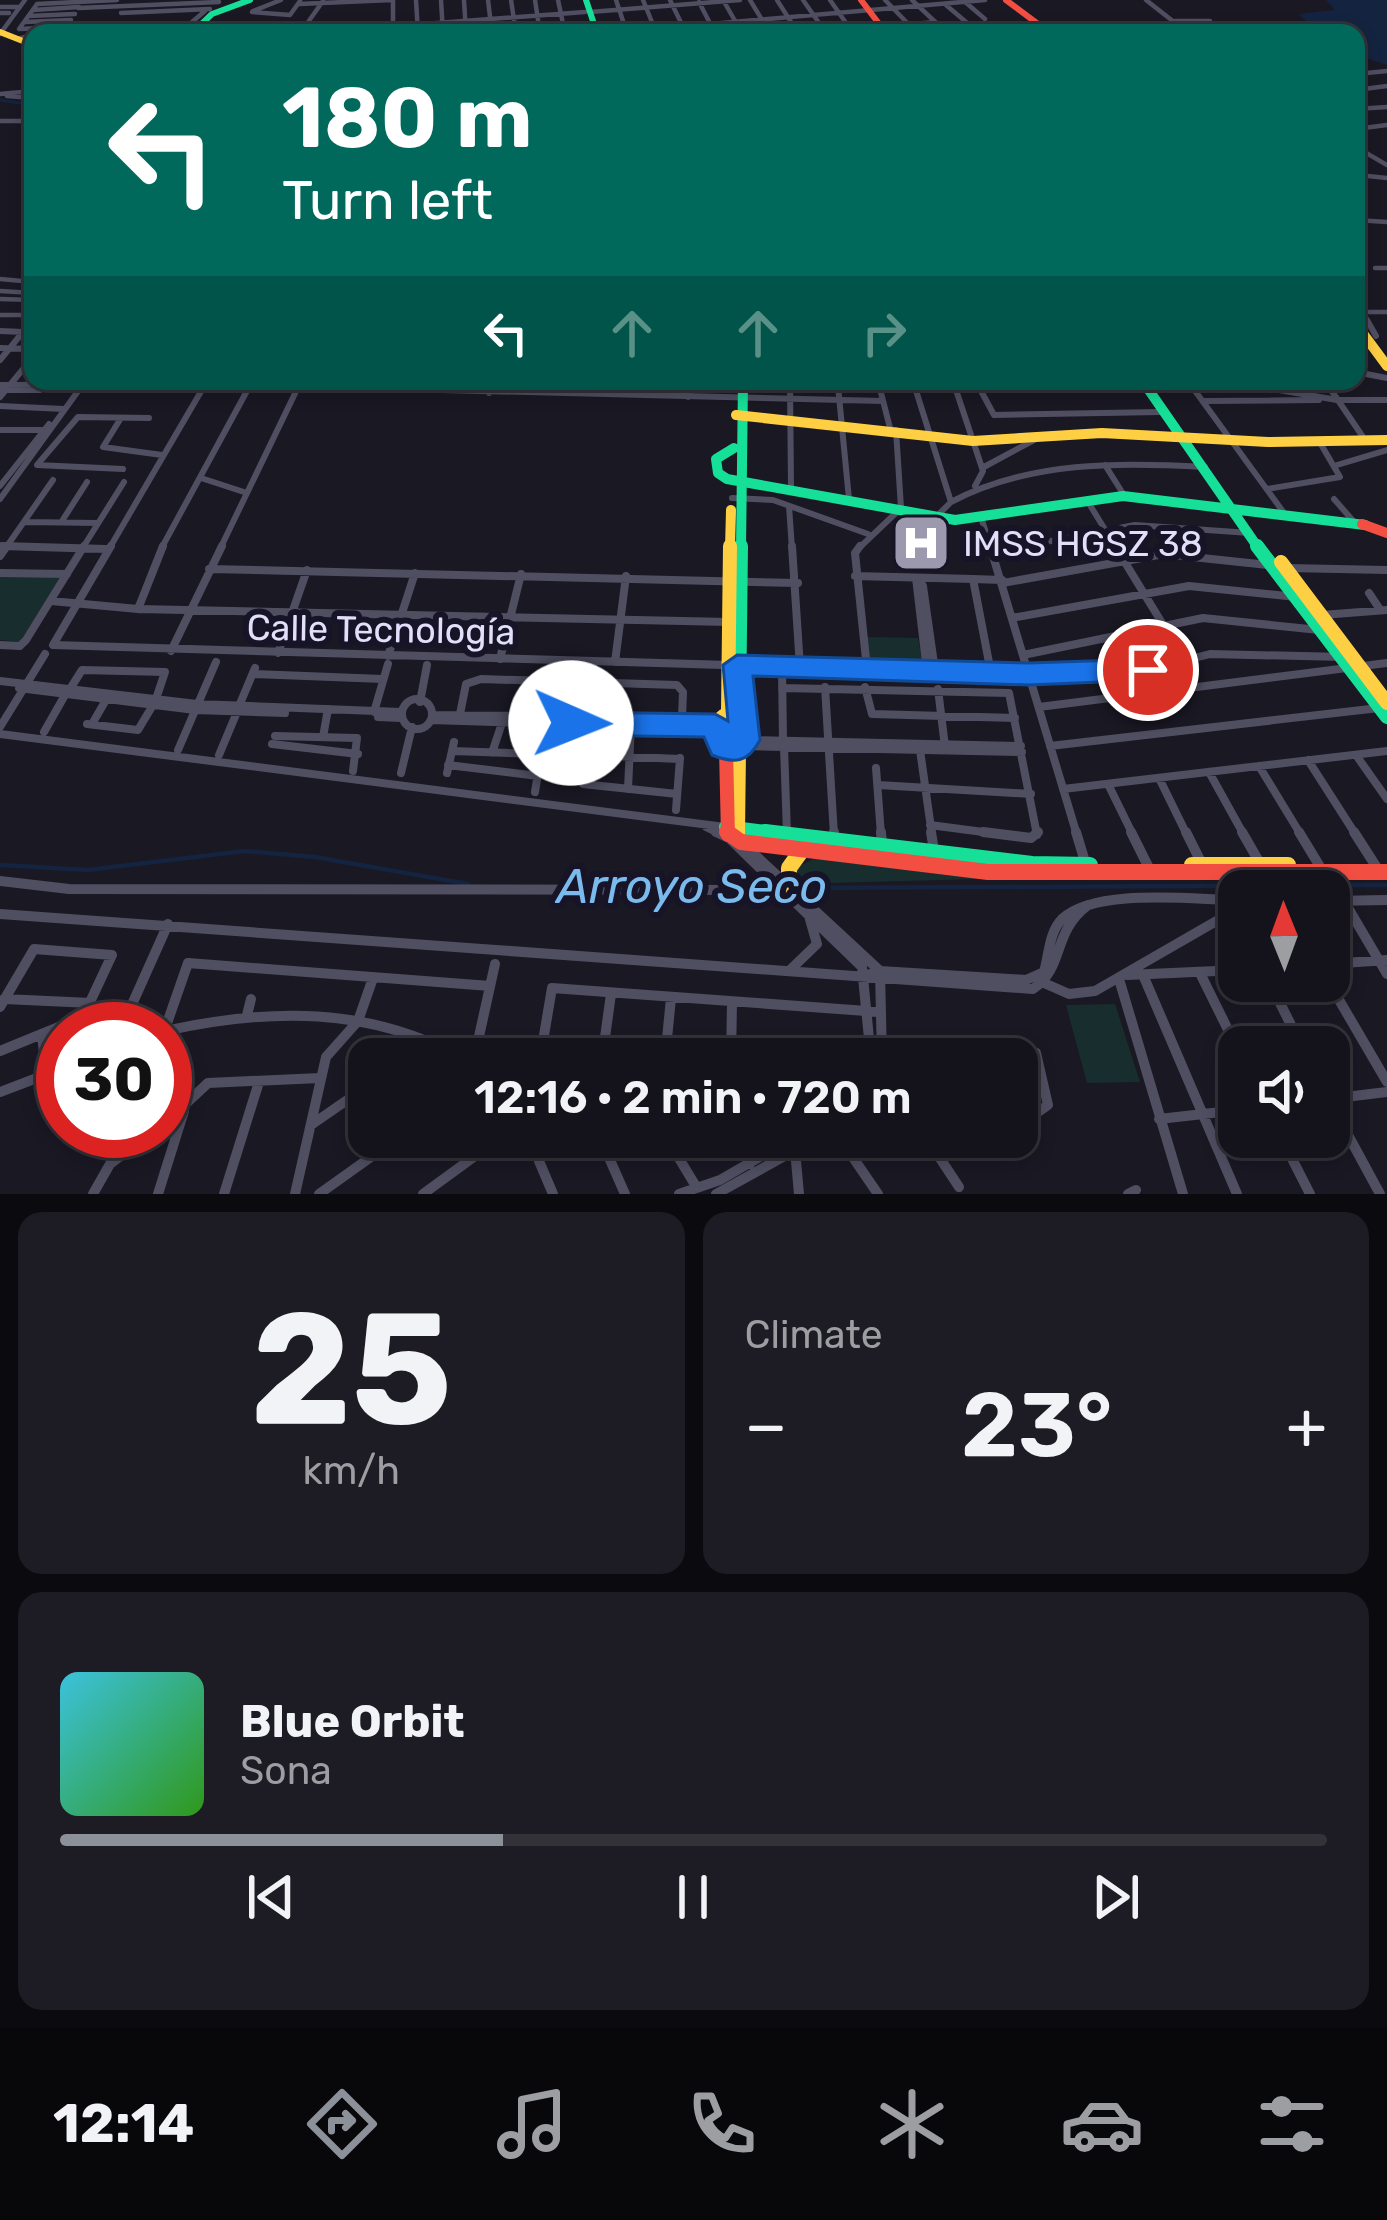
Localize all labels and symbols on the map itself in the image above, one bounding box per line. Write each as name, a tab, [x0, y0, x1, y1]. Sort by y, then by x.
hospital icon: IMSS HGSZ 38	[890, 512, 952, 574]
place label: IMSS HGSZ 38	[963, 522, 1203, 565]
street label: Calle Tecnología	[246, 606, 516, 653]
pin	[1097, 619, 1199, 721]
position arrow	[508, 660, 634, 786]
water label: Arroyo Seco	[554, 858, 827, 915]
north arrow	[1218, 870, 1350, 1002]
speed limit sign: 30	[36, 1002, 192, 1158]

